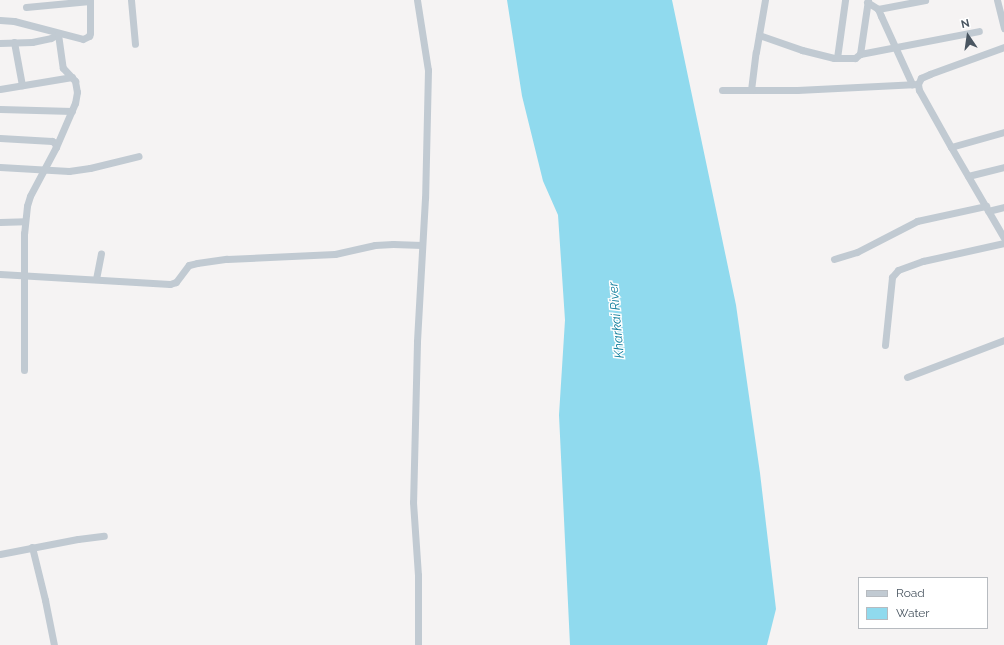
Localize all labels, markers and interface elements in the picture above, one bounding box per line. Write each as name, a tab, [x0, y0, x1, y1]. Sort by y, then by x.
north arrow	[948, 16, 988, 56]
text: N	[960, 17, 971, 31]
water label: Kharkai River	[606, 281, 628, 359]
legend	[858, 577, 988, 629]
text: Road	[896, 586, 925, 600]
text: Water	[896, 606, 930, 620]

